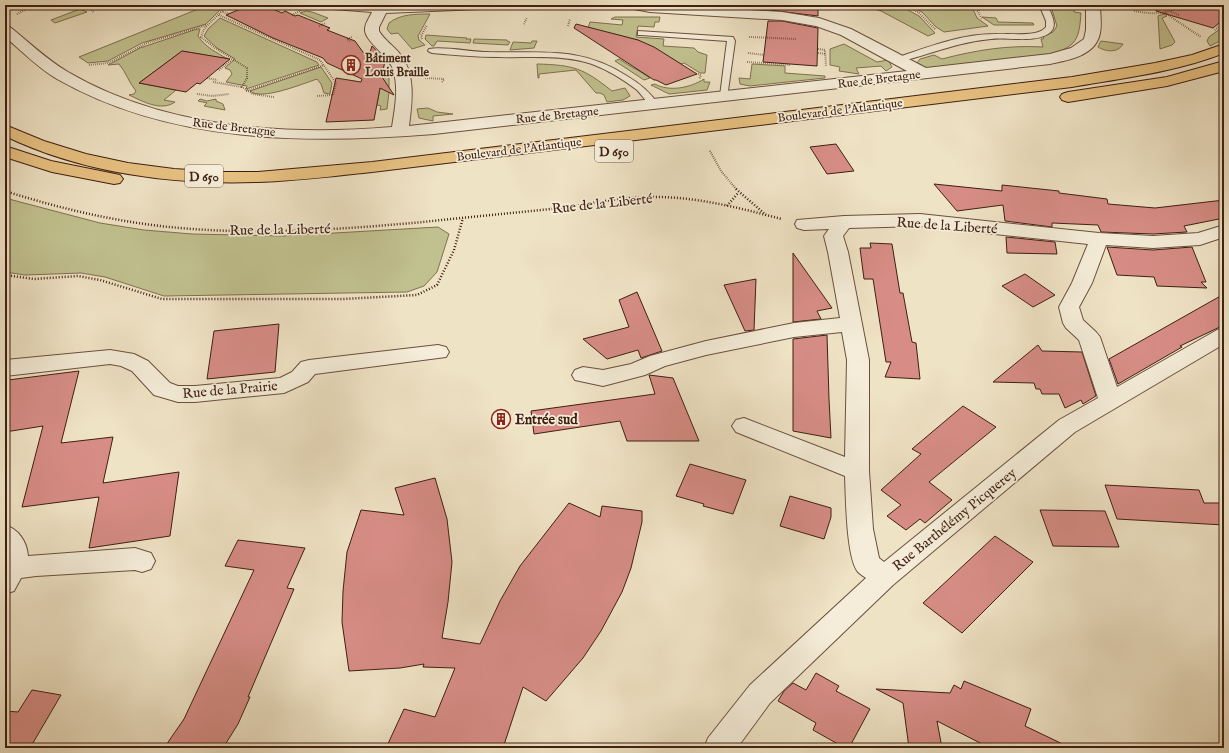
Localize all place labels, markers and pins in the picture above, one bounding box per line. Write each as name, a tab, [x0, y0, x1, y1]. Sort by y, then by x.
place label: Bâtiment Louis Braille	[364, 51, 430, 80]
building icon: Bâtiment Louis Braille	[340, 54, 362, 76]
building icon: Entrée sud	[490, 408, 512, 430]
place label: Entrée sud	[515, 411, 578, 429]

